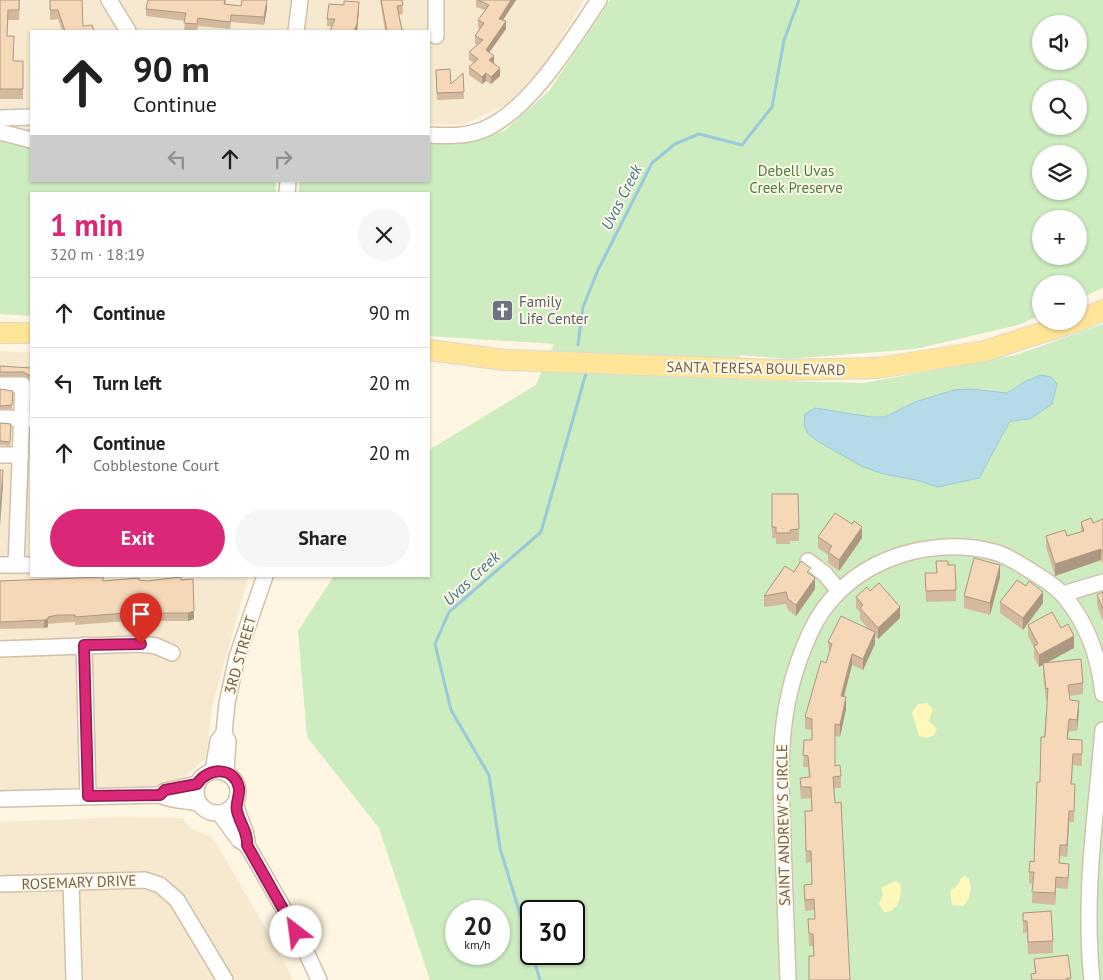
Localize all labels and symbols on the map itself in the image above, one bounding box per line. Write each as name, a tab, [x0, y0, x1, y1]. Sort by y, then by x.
water label: Uvas Creek	[596, 160, 646, 233]
park label: Debell Uvas Creek Preserve	[749, 161, 843, 197]
place label: Family Life Center	[519, 292, 589, 328]
church icon: Family Life Center	[491, 298, 515, 322]
street label: SANTA TERESA BOULEVARD	[666, 357, 846, 379]
water label: Uvas Creek	[438, 546, 504, 609]
pin	[120, 593, 162, 644]
street label: 3RD STREET	[220, 613, 260, 696]
street label: SAINT ANDREW'S CIRCLE	[772, 744, 794, 906]
street label: ROSEMARY DRIVE	[21, 871, 137, 893]
speed limit sign: 30	[520, 900, 585, 965]
position arrow	[269, 905, 321, 957]

